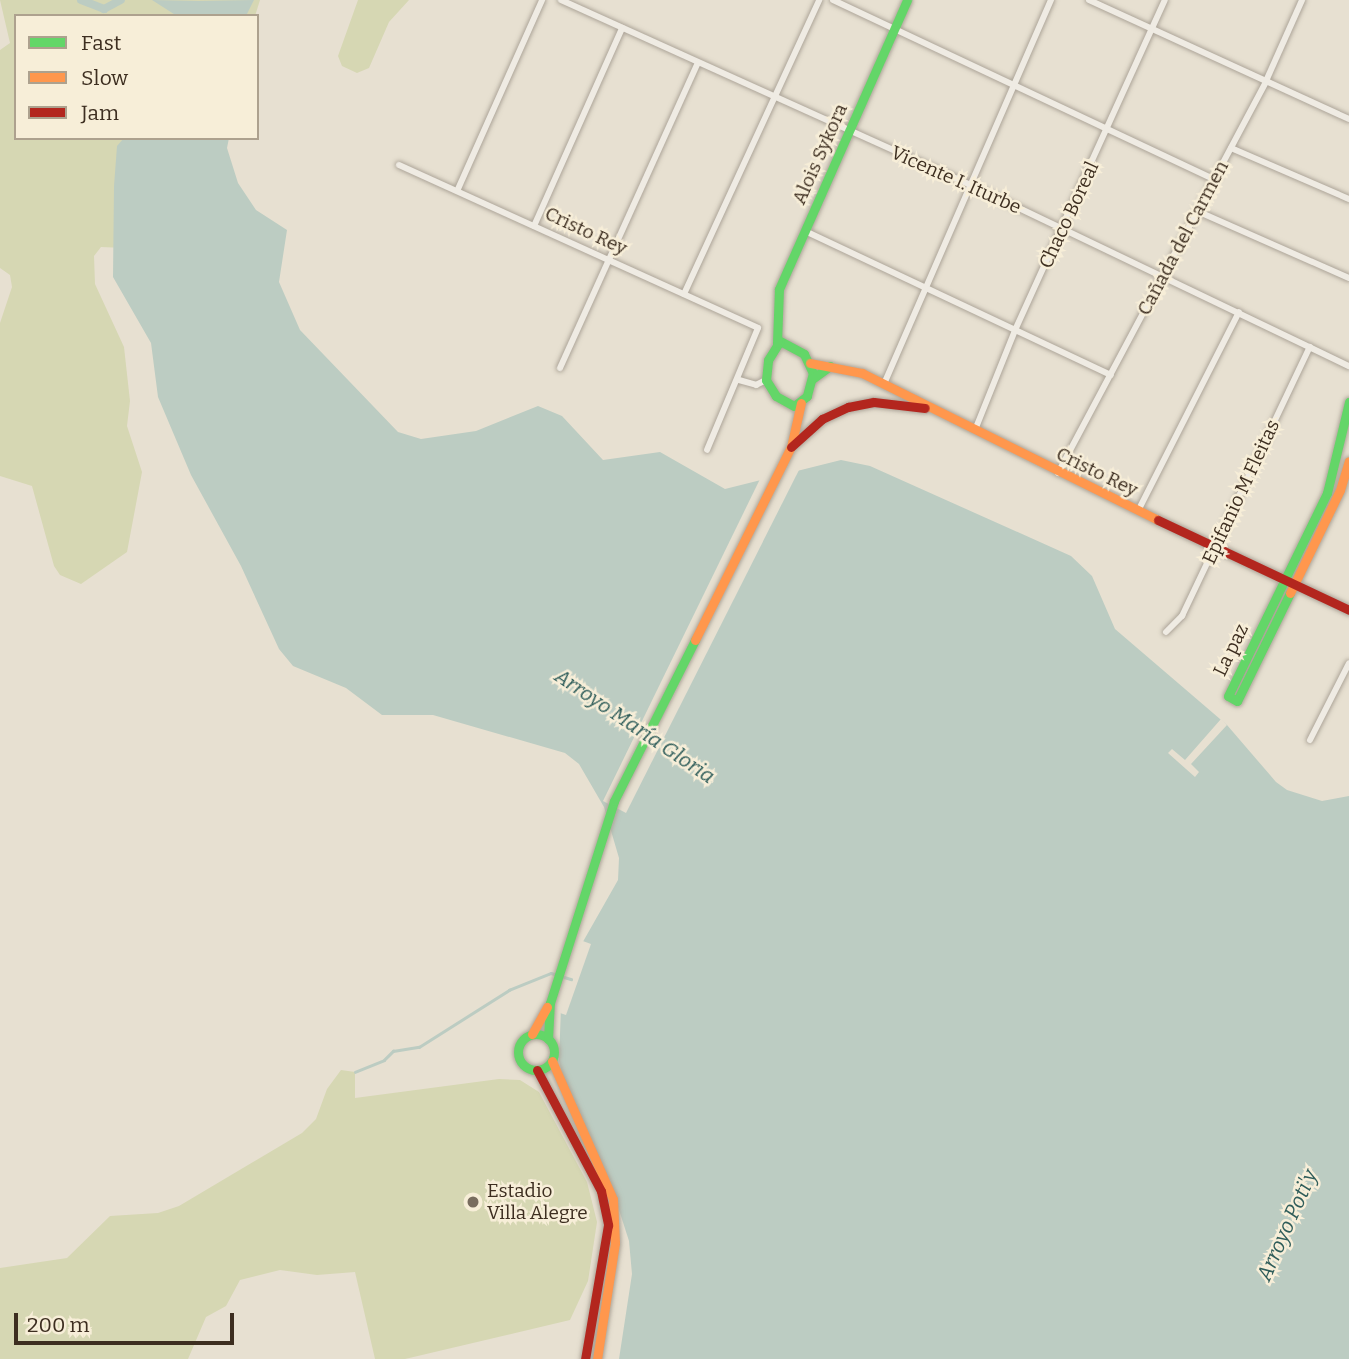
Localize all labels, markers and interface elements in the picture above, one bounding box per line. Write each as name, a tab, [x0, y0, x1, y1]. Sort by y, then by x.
legend	[14, 14, 259, 140]
text: Fast	[81, 30, 121, 56]
text: Slow	[81, 65, 128, 91]
text: Jam	[81, 100, 119, 126]
street label: Alois Sykora	[788, 100, 852, 208]
street label: Vicente I. Iturbe	[887, 141, 1025, 219]
street label: Cañada del Carmen	[1133, 157, 1233, 319]
street label: Chaco Boreal	[1034, 158, 1104, 272]
street label: Cristo Rey	[541, 202, 631, 260]
street label: Epifanio M Fleitas	[1198, 416, 1284, 568]
street label: Cristo Rey	[1052, 442, 1142, 502]
street label: La paz	[1209, 620, 1253, 680]
water label: Arroyo María Gloria	[550, 663, 720, 789]
water label: Arroyo Poti'y	[1251, 1166, 1323, 1284]
place label: Estadio Villa Alegre	[487, 1180, 588, 1224]
marker: Estadio Villa Alegre	[465, 1194, 481, 1210]
scale bar	[18, 1300, 238, 1344]
text: 200 m	[27, 1312, 90, 1338]

